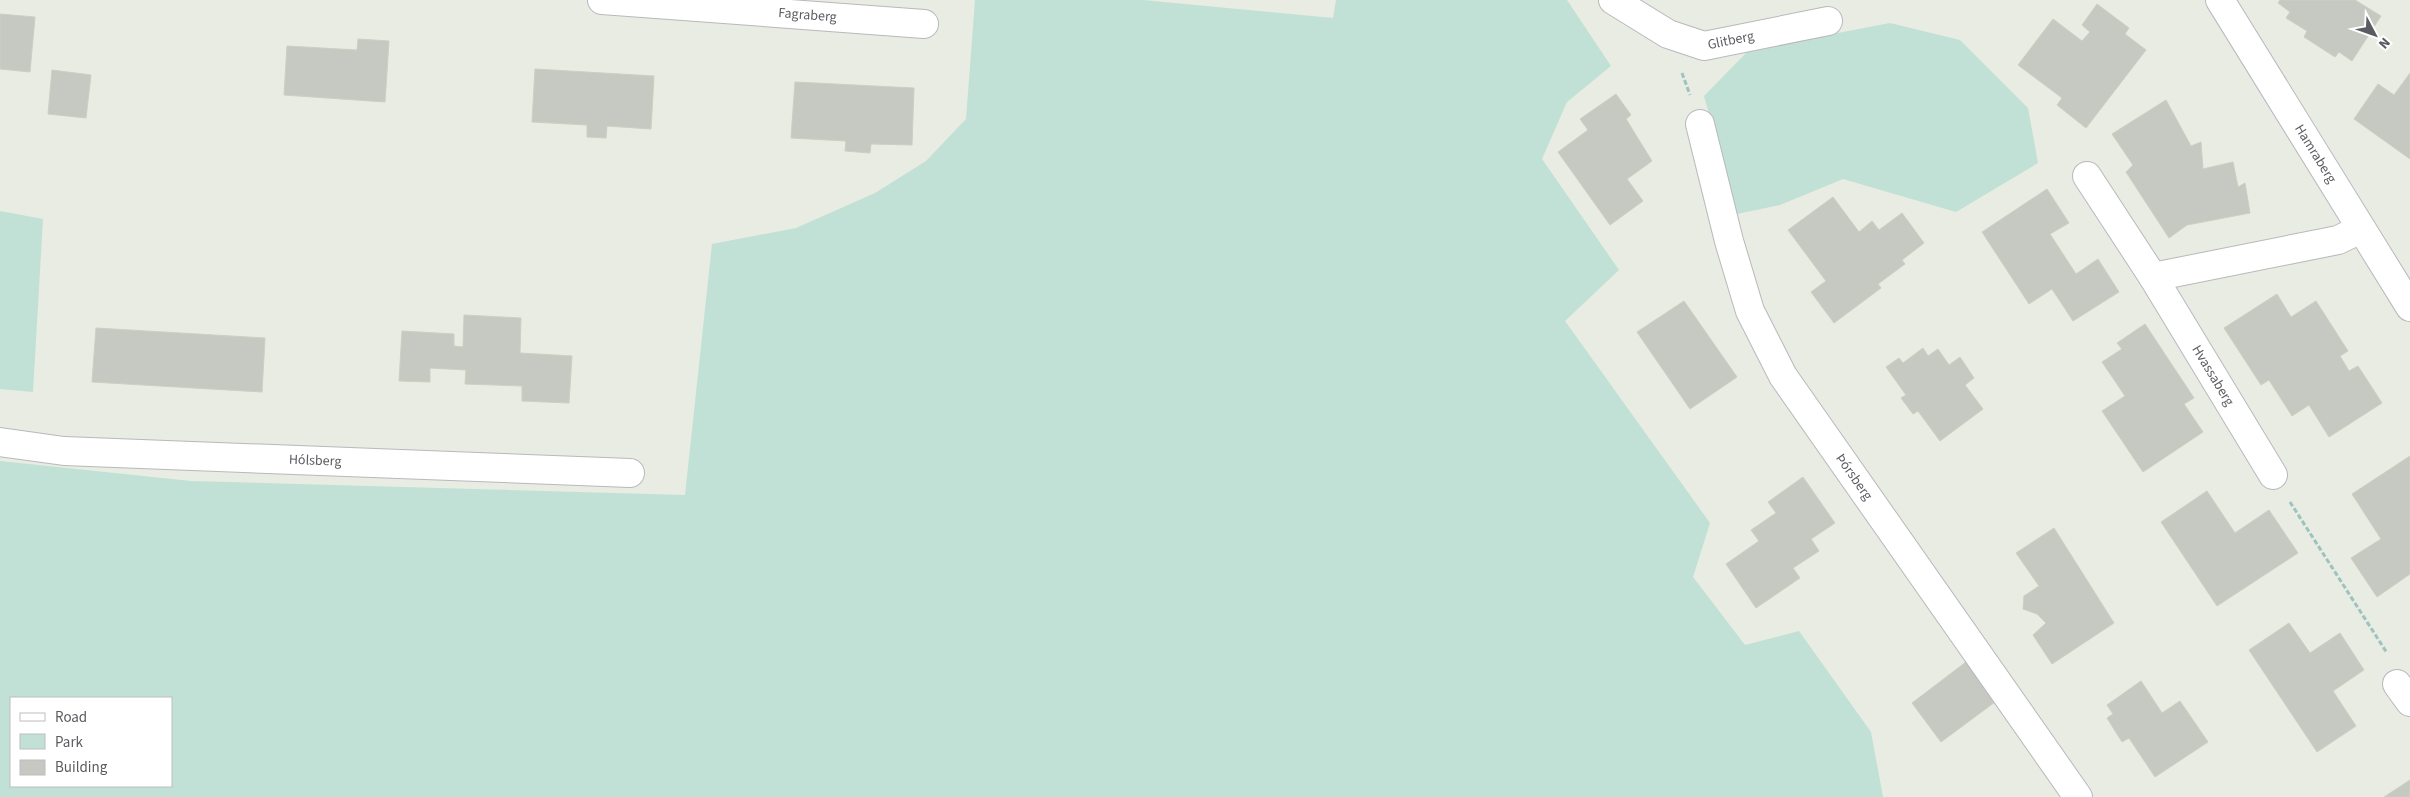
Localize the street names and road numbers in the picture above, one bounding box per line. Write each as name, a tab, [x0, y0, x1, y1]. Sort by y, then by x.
street label: Fagraberg	[777, 3, 837, 27]
street label: Glitberg	[1706, 26, 1756, 55]
street label: Hamraberg	[2289, 121, 2341, 187]
street label: Hvassaberg	[2187, 341, 2239, 410]
street label: Hólsberg	[288, 450, 342, 472]
street label: Þórsberg	[1830, 450, 1877, 505]

